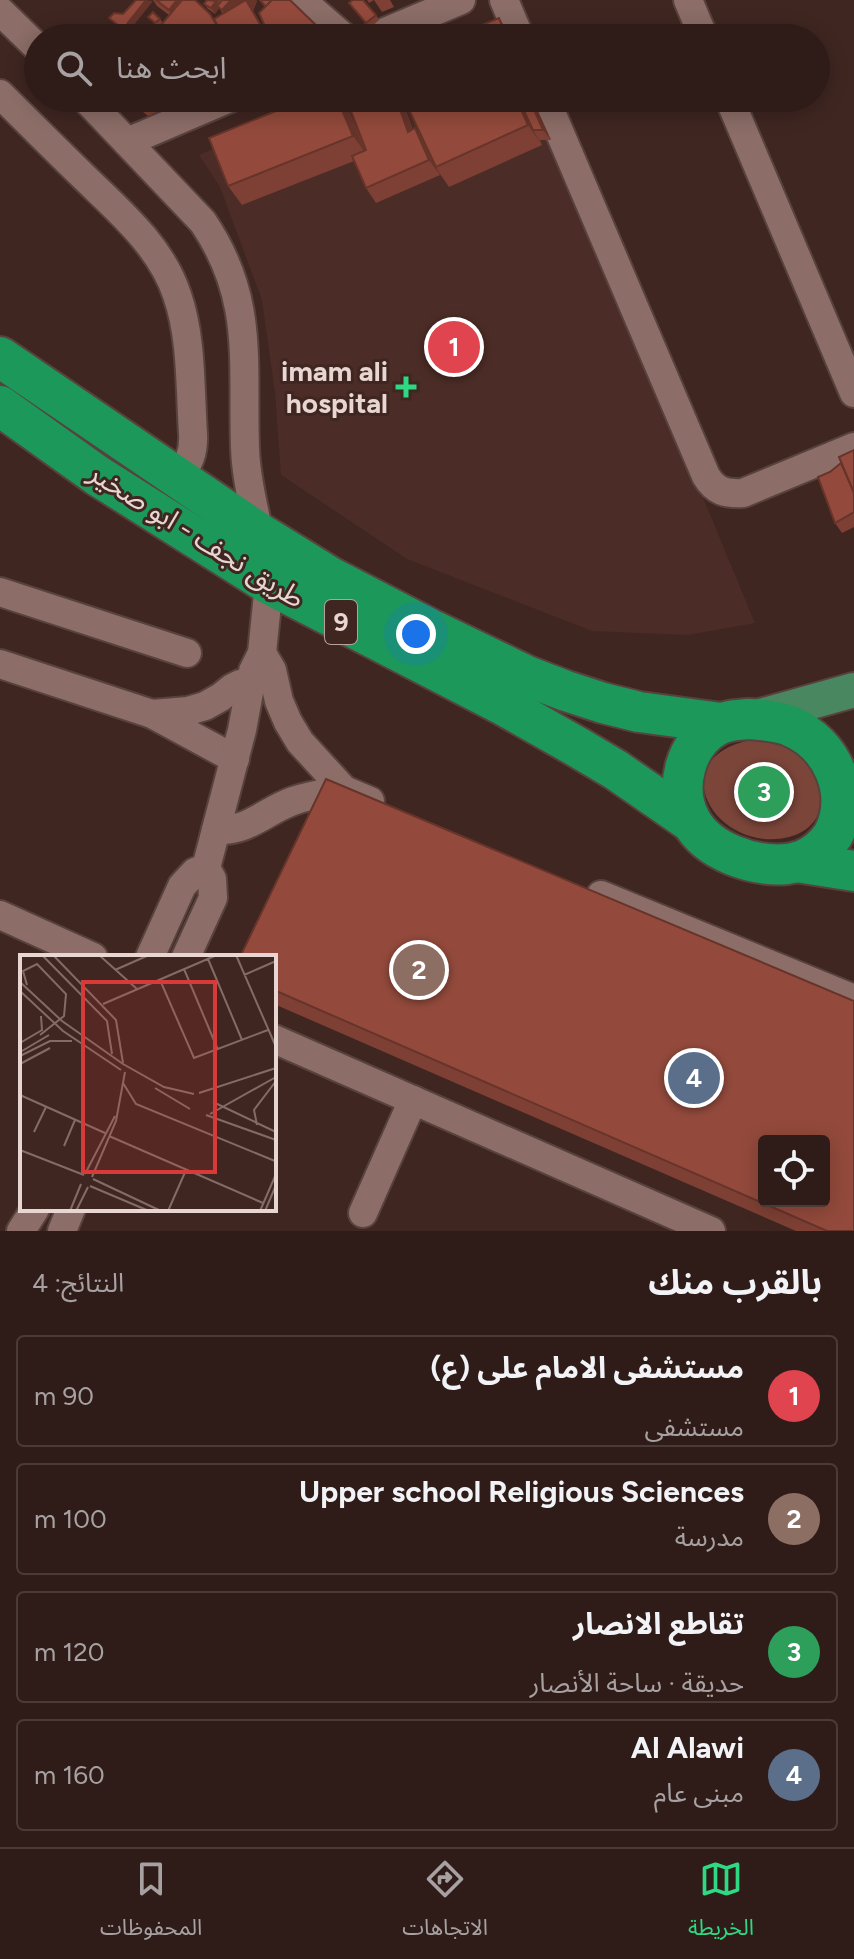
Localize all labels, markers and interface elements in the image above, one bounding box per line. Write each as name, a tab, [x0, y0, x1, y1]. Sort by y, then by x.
search box	[24, 24, 830, 112]
icon: search	[52, 46, 96, 90]
text: ابحث هنا	[116, 49, 227, 86]
pin: 1	[428, 317, 480, 377]
place label: imam ali hospital	[281, 354, 388, 420]
marker: imam ali hospital	[395, 376, 417, 398]
street label: طريق نجف - ابو صخير	[82, 454, 311, 616]
road number: 9	[325, 600, 357, 644]
your location	[396, 614, 436, 654]
pin: 3	[738, 762, 790, 822]
pin: 2	[393, 940, 445, 1000]
inset map	[20, 955, 276, 1211]
pin: 4	[668, 1048, 720, 1108]
map controls	[758, 1135, 830, 1207]
button: locate	[758, 1135, 830, 1207]
text: بالقرب منك	[648, 1262, 822, 1303]
text: النتائج: 4	[32, 1267, 124, 1299]
text: مستشفی الامام علی (ع)	[430, 1349, 744, 1386]
text: 90 m	[34, 1380, 94, 1412]
text: 1	[789, 1380, 800, 1412]
text: مستشفى	[644, 1411, 744, 1443]
text: Upper school Religious Sciences	[299, 1473, 744, 1510]
text: 100 m	[34, 1503, 107, 1535]
text: 2	[786, 1503, 802, 1535]
text: مدرسة	[675, 1521, 744, 1553]
text: تقاطع الانصار	[573, 1605, 744, 1642]
text: 120 m	[34, 1636, 105, 1668]
text: 3	[787, 1636, 801, 1668]
text: حديقة · ساحة الأنصار	[530, 1667, 744, 1699]
text: Al Alawi	[631, 1729, 744, 1766]
text: 160 m	[34, 1759, 105, 1791]
text: 4	[786, 1759, 802, 1791]
text: مبنى عام	[654, 1777, 744, 1809]
tab: المحفوظات	[100, 1857, 202, 1951]
tab: الاتجاهات	[402, 1857, 488, 1951]
tab: الخريطة	[688, 1857, 754, 1951]

